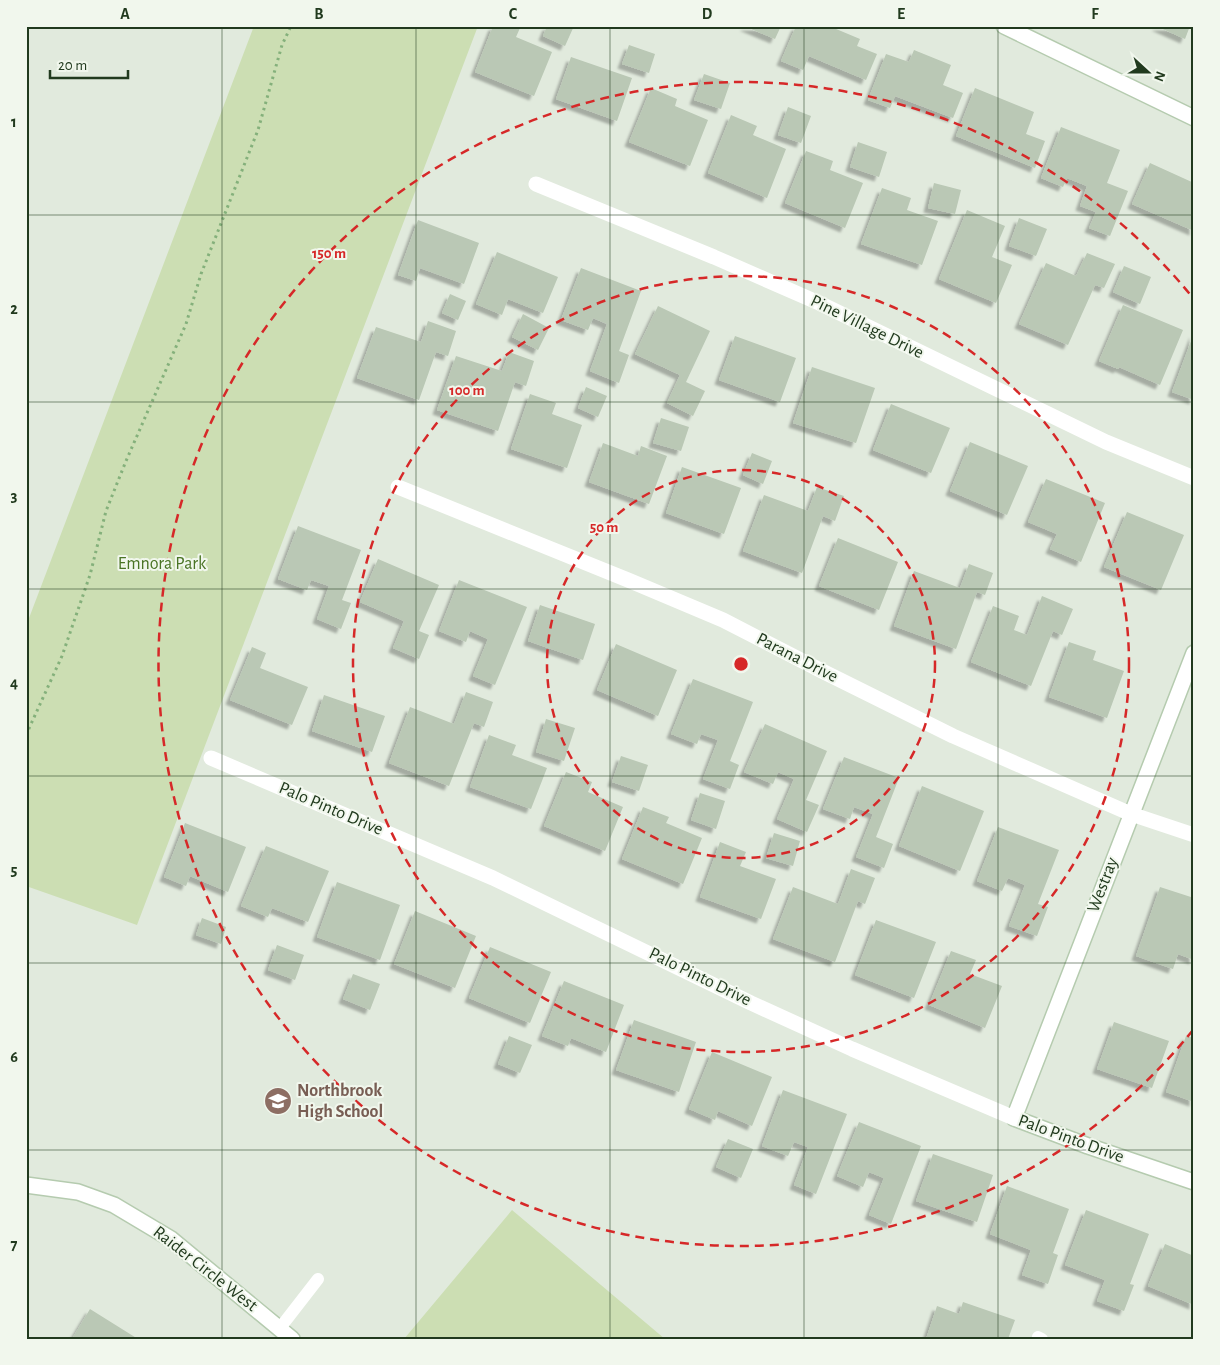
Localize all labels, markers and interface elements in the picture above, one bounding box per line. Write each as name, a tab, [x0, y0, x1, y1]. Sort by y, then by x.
text: A	[120, 6, 130, 22]
text: B	[314, 6, 324, 22]
text: C	[509, 6, 518, 22]
text: D	[702, 6, 713, 22]
text: E	[897, 6, 905, 22]
text: F	[1091, 6, 1099, 22]
scale bar	[50, 48, 128, 80]
north arrow	[1122, 48, 1172, 98]
text: 20 m	[58, 58, 87, 73]
text: N	[1151, 69, 1167, 83]
text: 1	[11, 114, 17, 130]
text: 150 m	[312, 246, 346, 261]
street label: Pine Village Drive	[808, 292, 926, 362]
text: 2	[10, 301, 18, 317]
text: 100 m	[449, 383, 485, 398]
text: 3	[11, 488, 18, 504]
text: 50 m	[590, 520, 618, 535]
park label: Emnora Park	[118, 555, 207, 573]
street label: Parana Drive	[753, 630, 841, 686]
centre of rings	[732, 655, 750, 673]
text: 4	[10, 675, 18, 691]
street label: Palo Pinto Drive	[276, 779, 386, 839]
street label: Westray	[1084, 855, 1122, 915]
text: 5	[11, 862, 18, 878]
street label: Palo Pinto Drive	[646, 945, 754, 1009]
text: 6	[10, 1049, 18, 1065]
place label: Northbrook High School	[297, 1082, 383, 1121]
school or university icon: Northbrook High School	[263, 1086, 293, 1116]
street label: Palo Pinto Drive	[1016, 1112, 1126, 1166]
street label: Raider Circle West	[149, 1223, 261, 1315]
text: 7	[11, 1237, 18, 1253]

